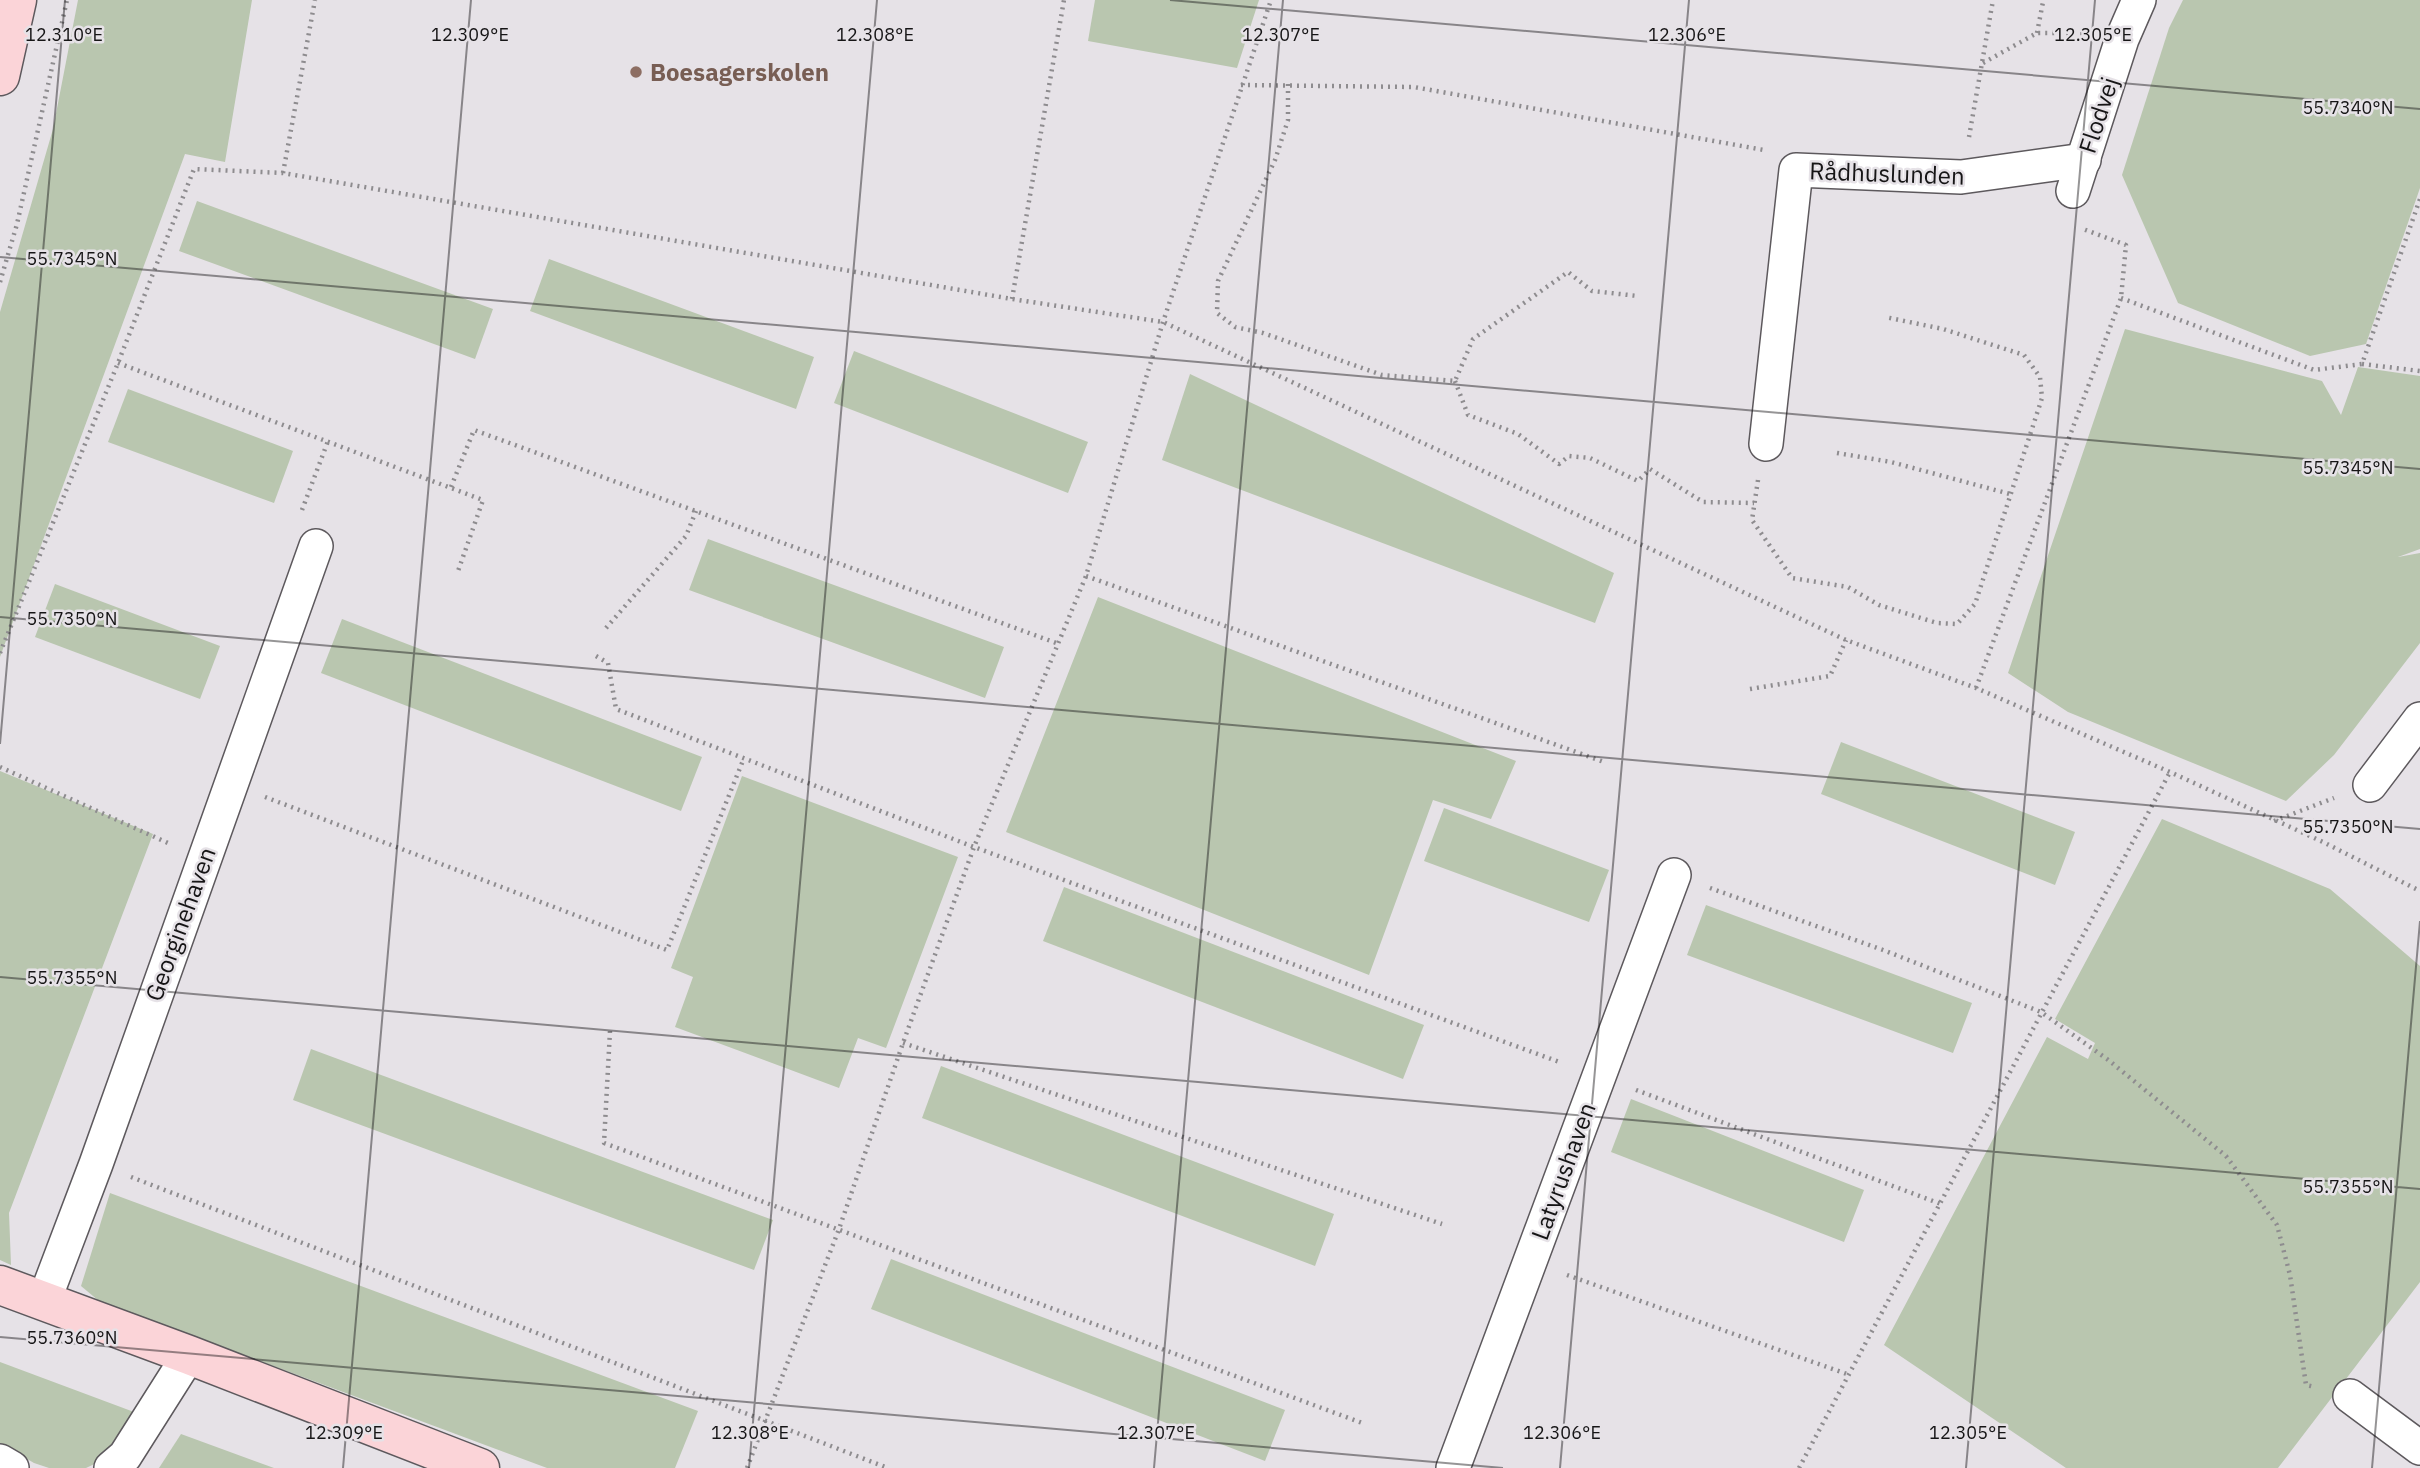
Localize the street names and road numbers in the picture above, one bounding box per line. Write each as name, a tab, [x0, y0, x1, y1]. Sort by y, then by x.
street label: Flodvej	[2071, 73, 2125, 157]
street label: Rådhuslunden	[1809, 154, 1965, 192]
street label: Georginehaven	[137, 843, 223, 1005]
street label: Latyrushaven	[1523, 1098, 1603, 1244]

